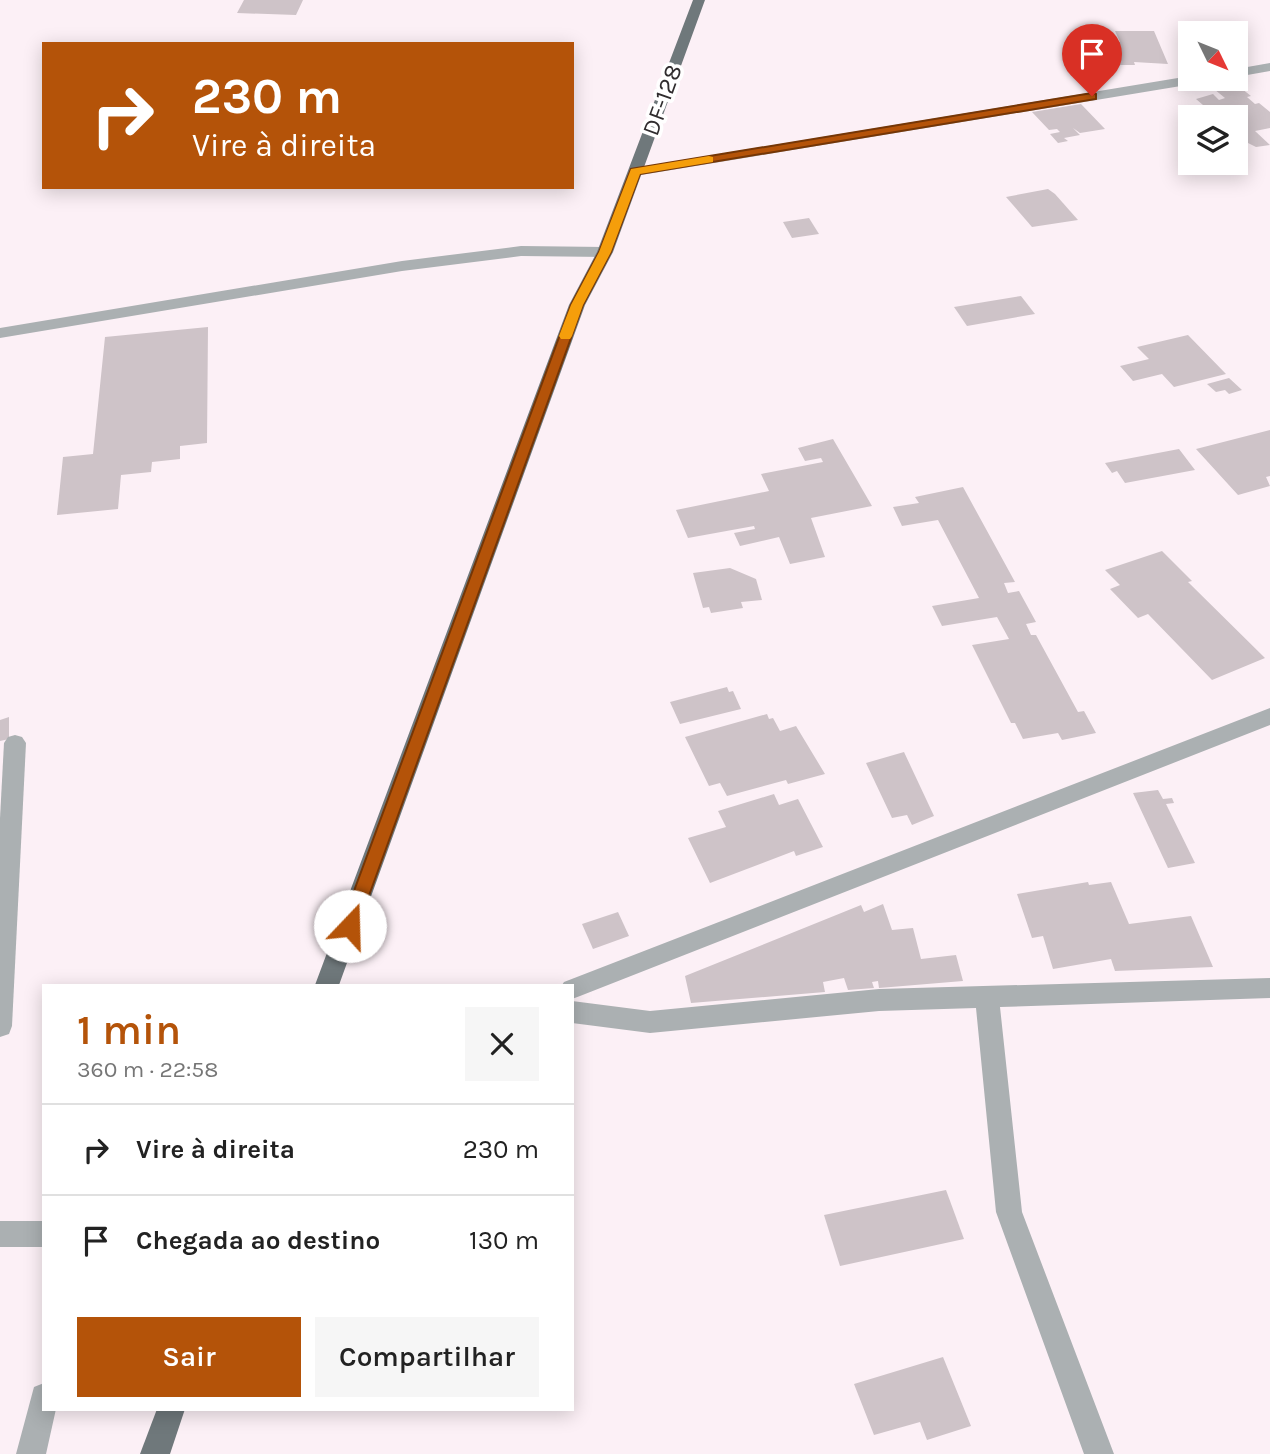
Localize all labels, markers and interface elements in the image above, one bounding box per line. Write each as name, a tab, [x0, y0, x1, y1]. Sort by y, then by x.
north arrow	[1178, 21, 1248, 91]
map controls	[1178, 21, 1248, 175]
pin	[1062, 24, 1122, 96]
icon: arrive	[1073, 35, 1111, 73]
street label: DF-128	[636, 61, 688, 139]
text: 230 m	[192, 68, 342, 125]
icon: right	[77, 70, 168, 161]
button: layers	[1178, 105, 1248, 175]
text: Vire à direita	[192, 127, 376, 164]
position arrow	[313, 889, 387, 963]
text: 1 min	[77, 1005, 181, 1055]
button: close	[465, 1007, 539, 1081]
text: 360 m · 22:58	[77, 1056, 218, 1083]
icon: right	[77, 1131, 115, 1169]
text: Vire à direita	[136, 1134, 295, 1165]
text: 230 m	[463, 1134, 539, 1165]
icon: arrive	[77, 1222, 115, 1260]
text: Chegada ao destino	[136, 1225, 380, 1256]
text: 130 m	[469, 1225, 539, 1256]
button: Sair	[77, 1317, 301, 1397]
button: Compartilhar	[315, 1317, 539, 1397]

